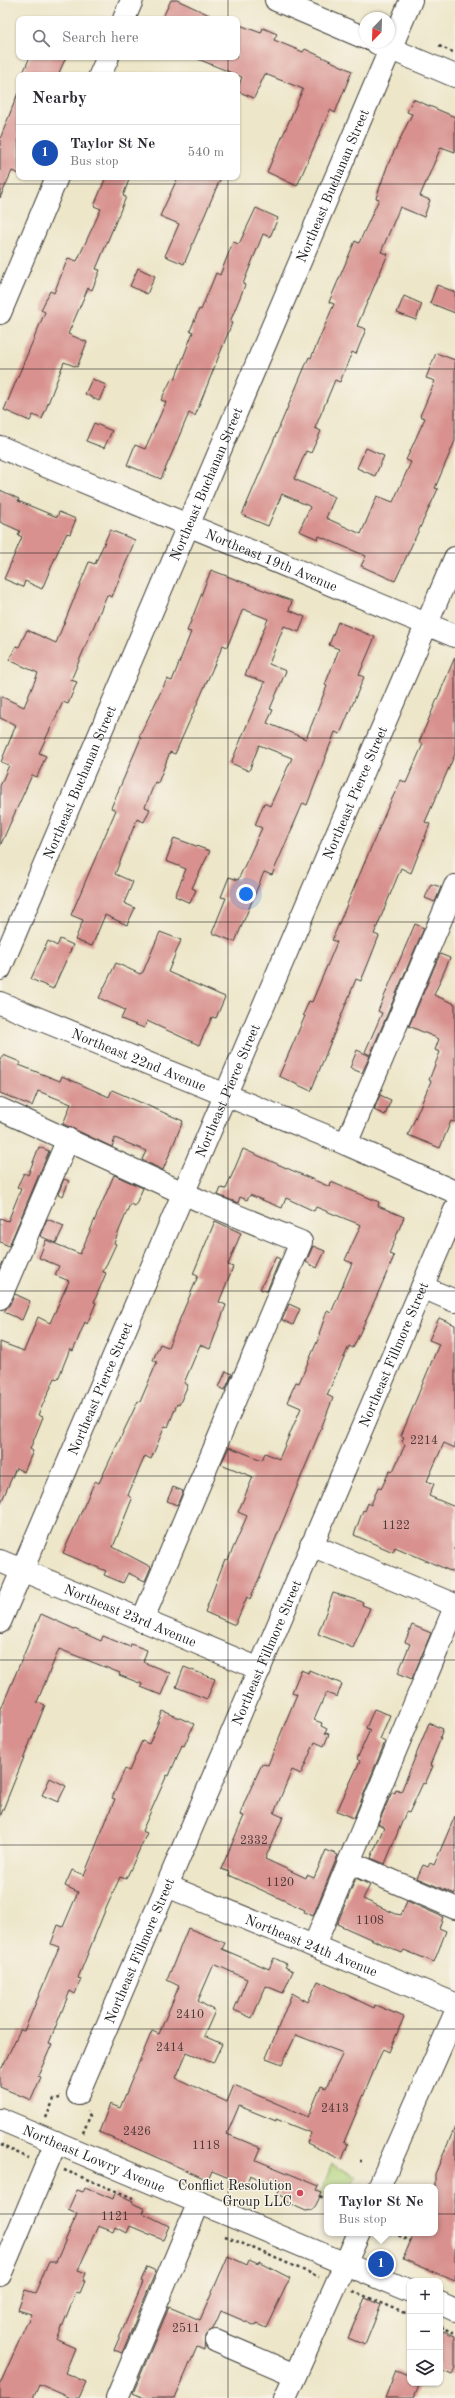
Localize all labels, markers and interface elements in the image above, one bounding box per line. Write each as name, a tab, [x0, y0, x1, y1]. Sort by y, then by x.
north arrow	[359, 12, 395, 48]
search box	[16, 16, 240, 60]
icon: search	[30, 27, 52, 49]
text: Search here	[62, 31, 139, 46]
text: Nearby	[32, 90, 87, 107]
street label: Northeast Buchanan Street	[295, 107, 372, 265]
text: Taylor St Ne	[70, 137, 155, 152]
text: 1	[41, 146, 49, 159]
text: 540 m	[187, 146, 224, 159]
text: Bus stop	[70, 155, 119, 168]
street label: Northeast Buchanan Street	[168, 405, 245, 563]
street label: Northeast 19th Avenue	[203, 527, 339, 594]
street label: Northeast Buchanan Street	[41, 704, 119, 861]
street label: Northeast Pierce Street	[321, 724, 390, 862]
your location	[236, 884, 256, 904]
street label: Northeast Pierce Street	[194, 1022, 263, 1160]
street label: Northeast 22nd Avenue	[69, 1027, 208, 1094]
street label: Northeast Fillmore Street	[357, 1280, 431, 1430]
street label: Northeast Pierce Street	[66, 1320, 135, 1458]
house number: 2214	[410, 1435, 438, 1447]
house number: 1122	[382, 1520, 410, 1532]
street label: Northeast Fillmore Street	[230, 1578, 304, 1728]
street label: Northeast 23rd Avenue	[62, 1582, 198, 1650]
house number: 2332	[240, 1835, 268, 1847]
street label: Northeast Fillmore Street	[103, 1876, 177, 2026]
house number: 1120	[266, 1877, 294, 1889]
street label: Northeast 24th Avenue	[243, 1913, 379, 1979]
house number: 1108	[356, 1915, 384, 1927]
house number: 2410	[176, 2009, 204, 2021]
house number: 2414	[156, 2042, 184, 2054]
house number: 2413	[321, 2103, 349, 2115]
street label: Northeast Lowry Avenue	[20, 2123, 167, 2195]
house number: 2426	[123, 2126, 151, 2138]
house number: 1118	[192, 2140, 220, 2152]
place label: Conflict Resolution Group LLC	[178, 2179, 292, 2209]
popup	[324, 2184, 438, 2236]
marker: Conflict Resolution Group LLC	[295, 2188, 305, 2198]
text: Taylor St Ne	[338, 2195, 424, 2210]
house number: 1121	[101, 2211, 129, 2223]
text: Bus stop	[338, 2213, 387, 2226]
pin: 1	[368, 2249, 394, 2279]
map controls	[407, 2278, 443, 2386]
button: +	[407, 2278, 443, 2314]
button: −	[407, 2314, 443, 2350]
house number: 2511	[172, 2322, 200, 2335]
button: layers	[407, 2350, 443, 2386]

